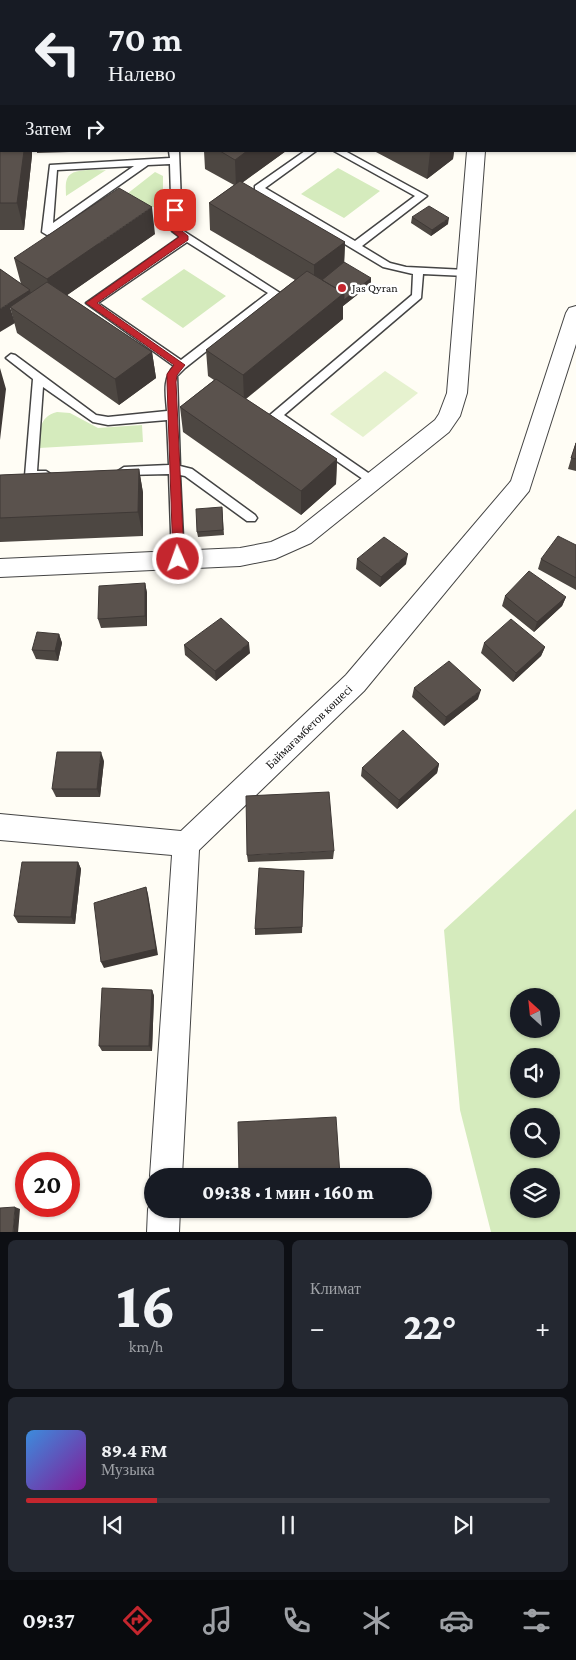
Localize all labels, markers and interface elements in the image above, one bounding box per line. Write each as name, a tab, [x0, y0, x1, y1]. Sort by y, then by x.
icon: left	[25, 20, 90, 85]
text: 70 m	[108, 20, 182, 59]
text: Налево	[108, 61, 176, 86]
icon: right	[81, 115, 109, 143]
text: Затем	[25, 118, 71, 139]
pin	[154, 189, 196, 231]
icon: arrive	[161, 196, 189, 224]
place label: Jas Qyran	[351, 281, 398, 295]
marker: Jas Qyran	[336, 282, 348, 294]
position arrow	[151, 532, 203, 584]
street label: Баймағамбетов көшесі	[263, 682, 356, 772]
north arrow	[510, 988, 560, 1038]
map controls	[510, 988, 560, 1218]
button: sound	[510, 1048, 560, 1098]
button: search	[510, 1108, 560, 1158]
speed limit sign: 20	[15, 1152, 80, 1217]
button: layers	[510, 1168, 560, 1218]
text: 09:38 · 1 мин · 160 m	[202, 1182, 374, 1203]
text: 16	[116, 1269, 176, 1341]
text: Климат	[310, 1280, 361, 1297]
text: 22°	[403, 1305, 457, 1347]
text: −	[310, 1312, 325, 1343]
text: +	[535, 1312, 550, 1343]
text: km/h	[129, 1338, 163, 1355]
text: 89.4 FM	[101, 1440, 167, 1461]
text: Музыка	[101, 1461, 155, 1478]
icon: previous	[99, 1511, 127, 1539]
icon: pause	[274, 1511, 302, 1539]
icon: next	[449, 1511, 477, 1539]
icon: directions	[120, 1603, 155, 1638]
icon: music	[200, 1603, 235, 1638]
icon: phone	[279, 1603, 314, 1638]
icon: climate	[359, 1603, 394, 1638]
icon: car	[439, 1603, 474, 1638]
icon: filters	[519, 1603, 554, 1638]
text: 09:37	[22, 1608, 75, 1633]

